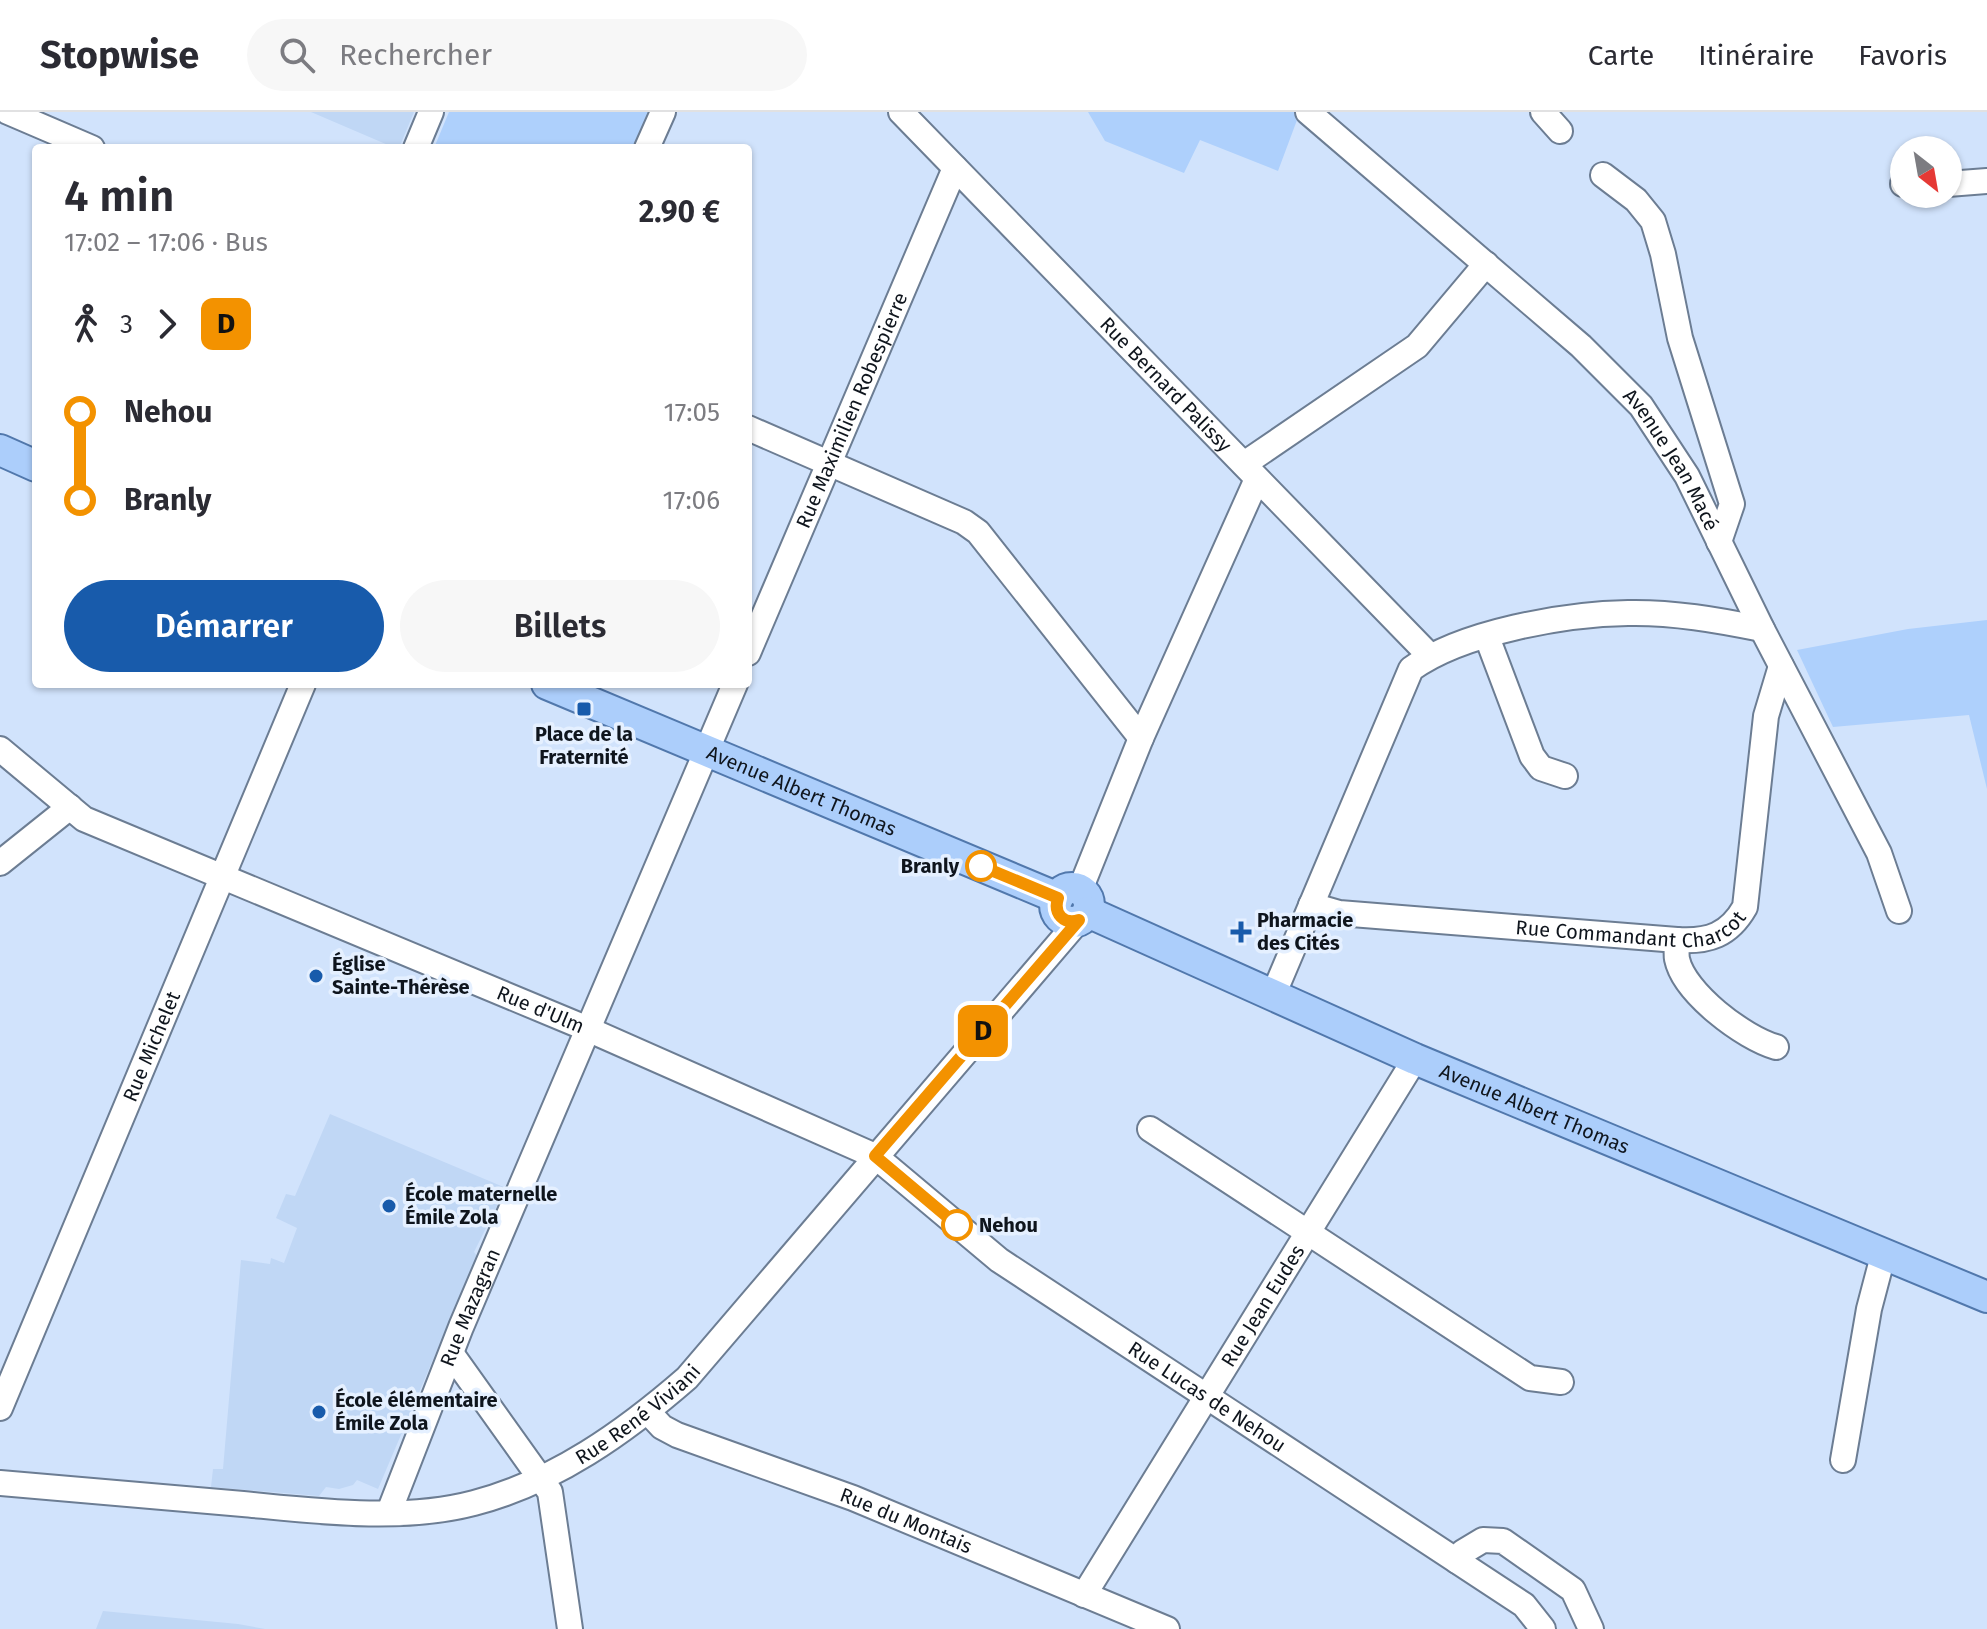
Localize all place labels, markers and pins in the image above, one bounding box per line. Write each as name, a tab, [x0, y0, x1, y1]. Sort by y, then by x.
marker: Place de la Fraternité	[575, 700, 593, 718]
place label: Place de la Fraternité	[535, 722, 633, 769]
marker: Branly	[966, 851, 996, 881]
place label: Branly	[901, 854, 960, 878]
place label: Pharmacie des Cités	[1257, 908, 1353, 955]
marker: Pharmacie des Cités	[1232, 923, 1250, 941]
place label: Église Sainte-Thérèse	[332, 951, 470, 999]
marker: Église Sainte-Thérèse	[307, 967, 325, 985]
place label: École maternelle Émile Zola	[405, 1181, 557, 1229]
marker: École maternelle Émile Zola	[380, 1197, 398, 1215]
marker: Nehou	[942, 1210, 972, 1240]
place label: Nehou	[979, 1213, 1038, 1237]
place label: École élémentaire Émile Zola	[335, 1387, 498, 1435]
marker: École élémentaire Émile Zola	[310, 1403, 328, 1421]

